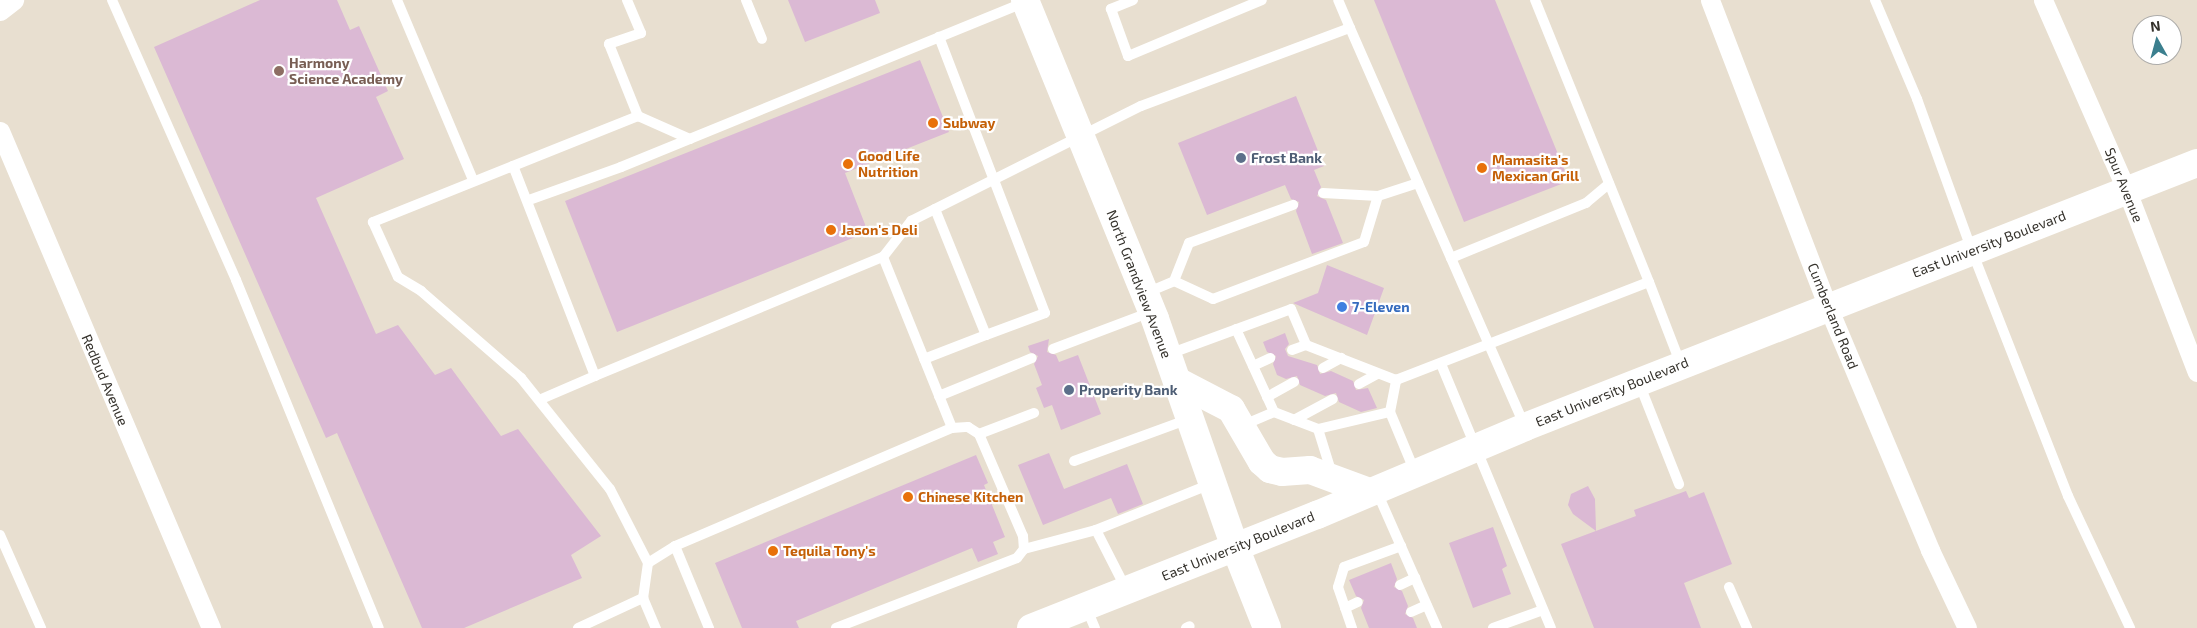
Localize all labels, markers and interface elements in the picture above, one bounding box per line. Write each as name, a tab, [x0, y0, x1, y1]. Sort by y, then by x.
north arrow	[2132, 15, 2182, 65]
text: N	[2149, 17, 2161, 35]
place label: Harmony Science Academy	[289, 55, 403, 88]
marker: Harmony Science Academy	[273, 65, 285, 77]
place label: Subway	[943, 115, 995, 131]
marker: Subway	[927, 117, 939, 129]
street label: Spur Avenue	[2101, 145, 2147, 225]
place label: Good Life Nutrition	[858, 148, 920, 180]
place label: Frost Bank	[1251, 150, 1322, 166]
marker: Frost Bank	[1235, 152, 1247, 164]
place label: Mamasita's Mexican Grill	[1492, 152, 1579, 184]
marker: Good Life Nutrition	[842, 158, 854, 170]
marker: Mamasita's Mexican Grill	[1476, 162, 1488, 174]
street label: North Grandview Avenue	[1103, 207, 1175, 361]
street label: East University Boulevard	[1910, 207, 2068, 281]
place label: Jason's Deli	[841, 222, 918, 238]
marker: Jason's Deli	[825, 224, 837, 236]
street label: Cumberland Road	[1804, 261, 1862, 371]
place label: 7-Eleven	[1352, 299, 1410, 315]
marker: 7-Eleven	[1336, 301, 1348, 313]
street label: Redbud Avenue	[78, 332, 132, 428]
street label: East University Boulevard	[1533, 354, 1691, 430]
place label: Properity Bank	[1079, 382, 1178, 398]
marker: Properity Bank	[1063, 384, 1075, 396]
place label: Chinese Kitchen	[918, 489, 1024, 505]
marker: Chinese Kitchen	[902, 491, 914, 503]
street label: East University Boulevard	[1159, 508, 1317, 584]
place label: Tequila Tony's	[783, 543, 876, 559]
marker: Tequila Tony's	[767, 545, 779, 557]

